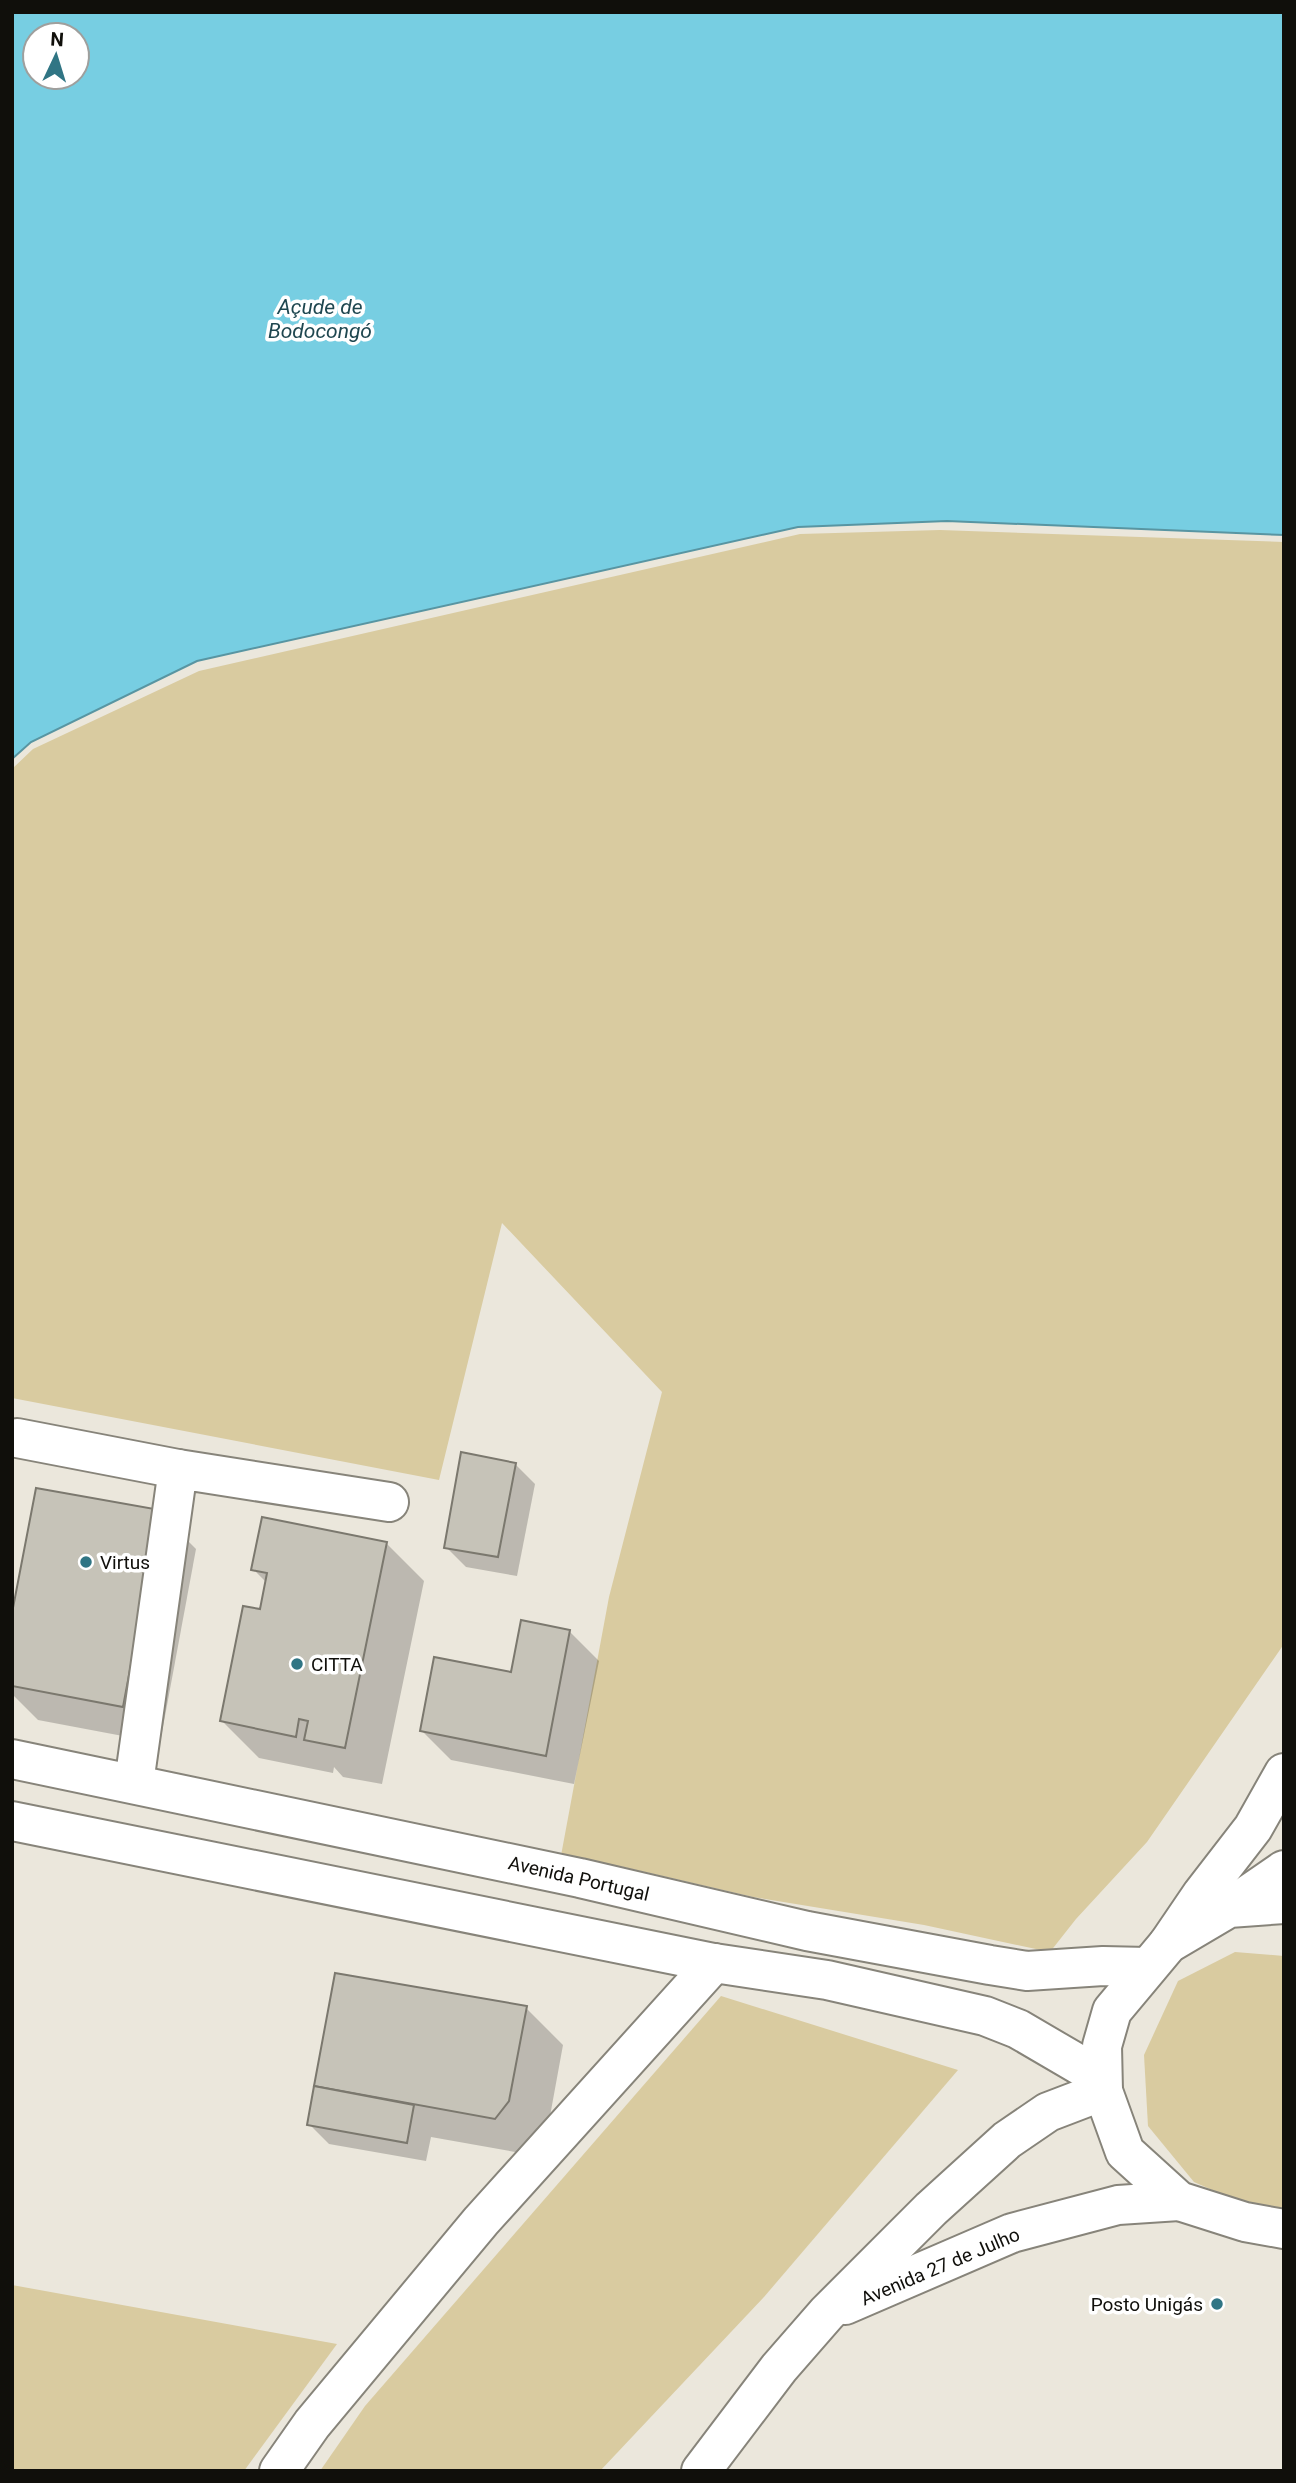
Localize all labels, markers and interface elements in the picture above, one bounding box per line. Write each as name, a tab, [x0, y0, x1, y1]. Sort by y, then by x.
north arrow	[21, 21, 91, 91]
text: N	[50, 28, 65, 51]
water label: Açude de Bodocongó	[268, 295, 372, 343]
place label: Virtus	[100, 1551, 150, 1574]
marker: Virtus	[78, 1554, 94, 1570]
place label: CITTA	[311, 1653, 363, 1676]
marker: CITTA	[289, 1656, 305, 1672]
street label: Avenida Portugal	[506, 1851, 652, 1906]
street label: Avenida 27 de Julho	[857, 2223, 1023, 2310]
place label: Posto Unigás	[1091, 2293, 1203, 2316]
marker: Posto Unigás	[1209, 2296, 1225, 2312]

